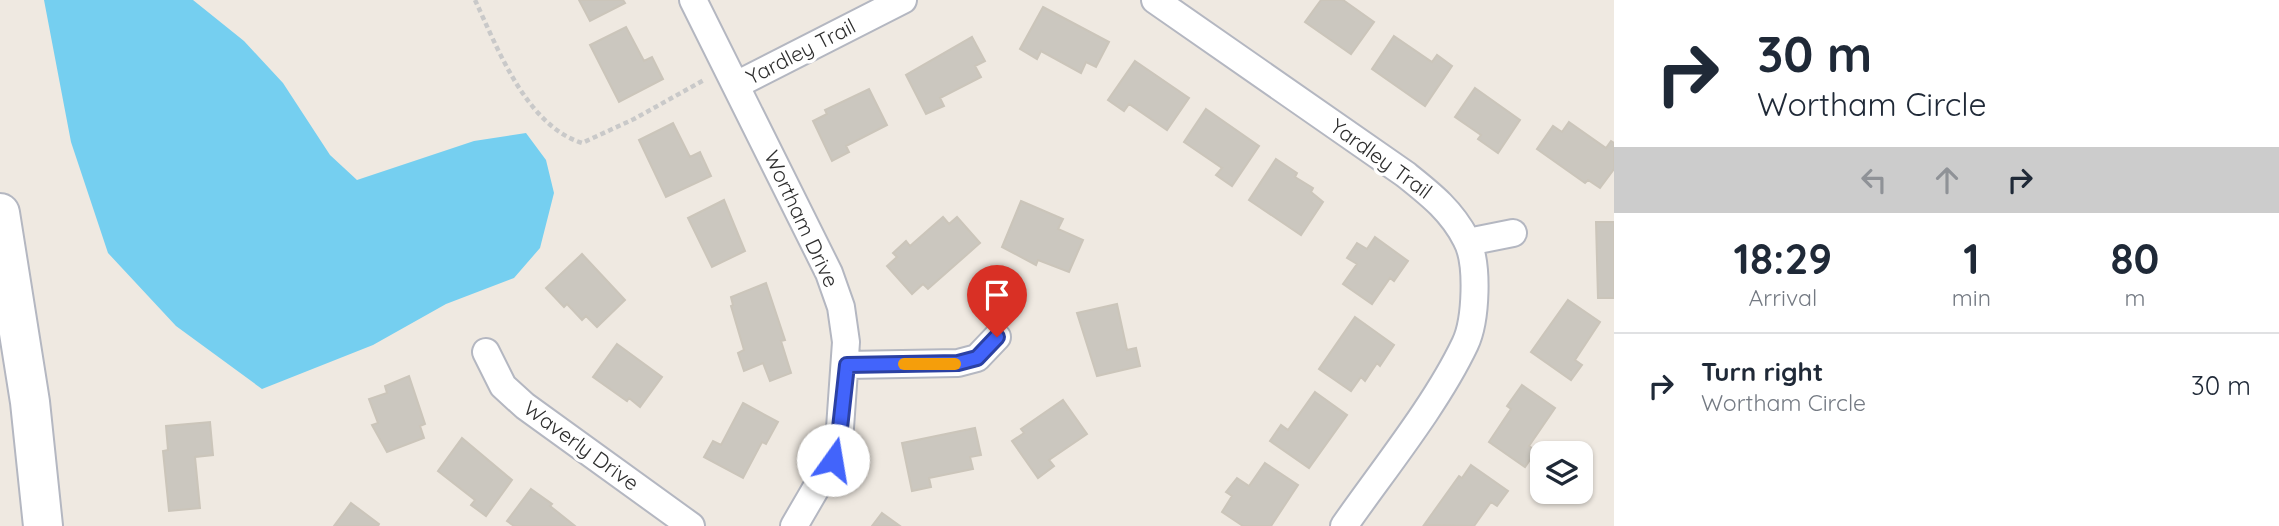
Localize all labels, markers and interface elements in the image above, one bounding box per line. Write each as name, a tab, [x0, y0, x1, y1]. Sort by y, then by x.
street label: Yardley Trail	[741, 12, 860, 90]
text: 30 m	[1757, 23, 1872, 84]
icon: right	[1642, 28, 1733, 119]
text: Wortham Circle	[1757, 84, 1986, 124]
street label: Yardley Trail	[1326, 113, 1438, 204]
street label: Wortham Drive	[759, 146, 845, 291]
icon: left	[1855, 161, 1893, 199]
icon: ahead	[1928, 161, 1966, 199]
icon: right	[2001, 161, 2039, 199]
text: 18:29	[1734, 232, 1832, 285]
text: 1	[1963, 232, 1980, 285]
text: 80	[2111, 232, 2159, 285]
pin	[967, 265, 1027, 337]
icon: arrive	[978, 276, 1016, 314]
text: Arrival	[1748, 283, 1817, 312]
text: min	[1952, 283, 1991, 312]
text: m	[2124, 283, 2145, 312]
text: Turn right	[1701, 355, 1823, 388]
icon: right	[1642, 367, 1680, 405]
text: 30 m	[2191, 369, 2251, 402]
text: Wortham Circle	[1701, 388, 1866, 417]
street label: Waverly Drive	[519, 395, 644, 496]
position arrow	[796, 423, 870, 497]
map controls	[1530, 441, 1593, 504]
button: layers	[1530, 441, 1593, 504]

